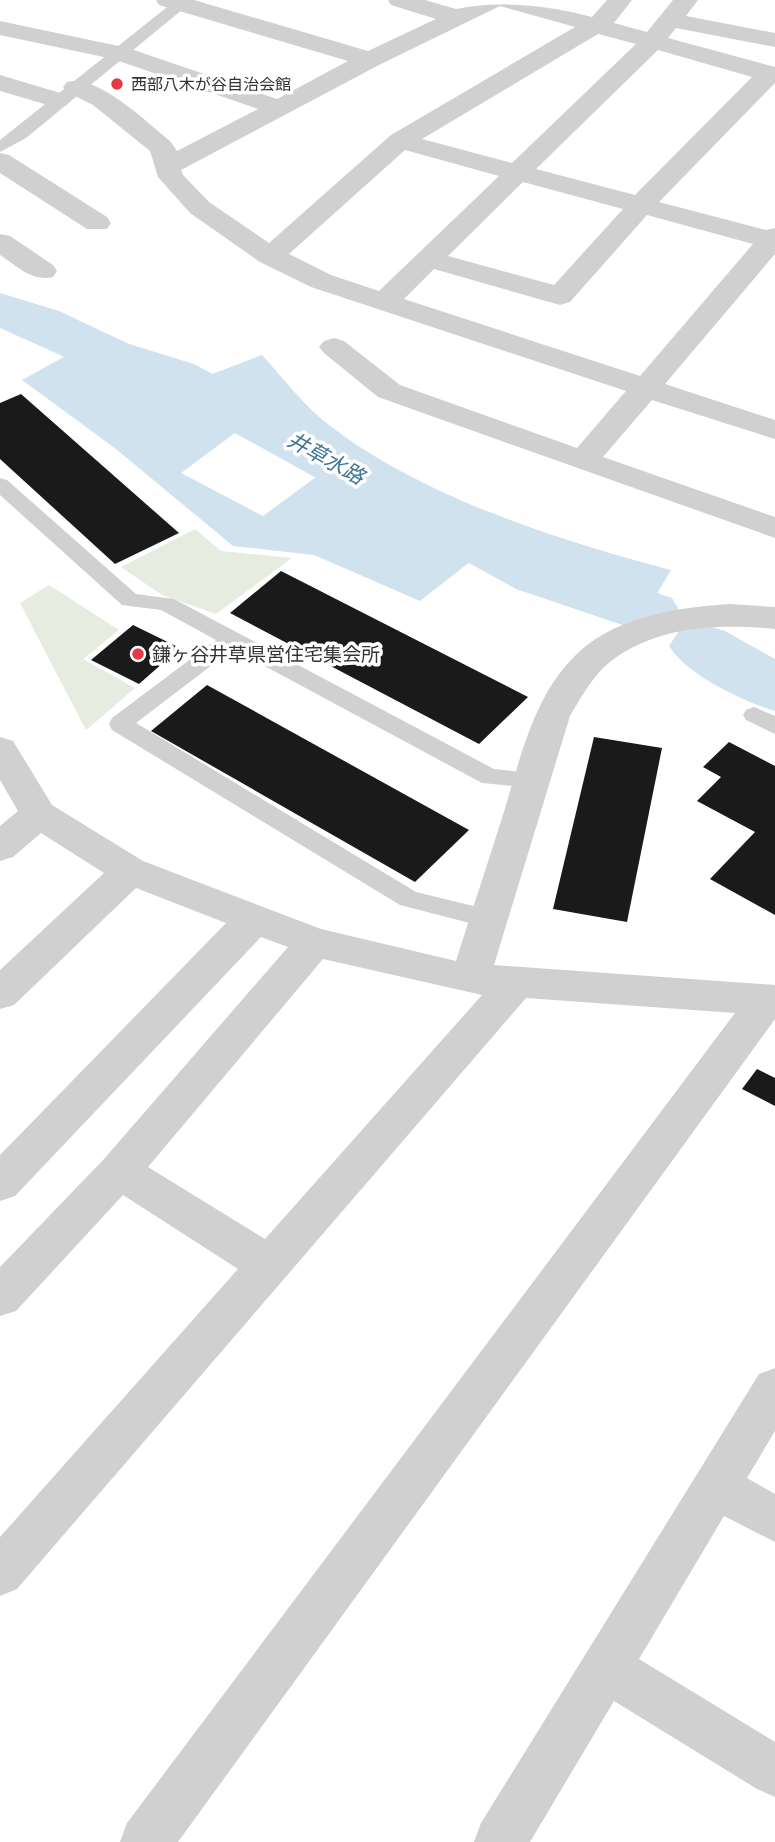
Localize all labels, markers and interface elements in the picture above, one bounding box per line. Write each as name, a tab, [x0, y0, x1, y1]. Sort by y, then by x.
place label: 西部八木が谷自治会館	[131, 74, 291, 94]
marker: 西部八木が谷自治会館	[109, 76, 125, 92]
water label: 井草水路	[283, 426, 371, 491]
place label: 鎌ヶ谷井草県営住宅集会所	[152, 642, 380, 666]
marker: 鎌ヶ谷井草県営住宅集会所	[130, 646, 146, 662]

